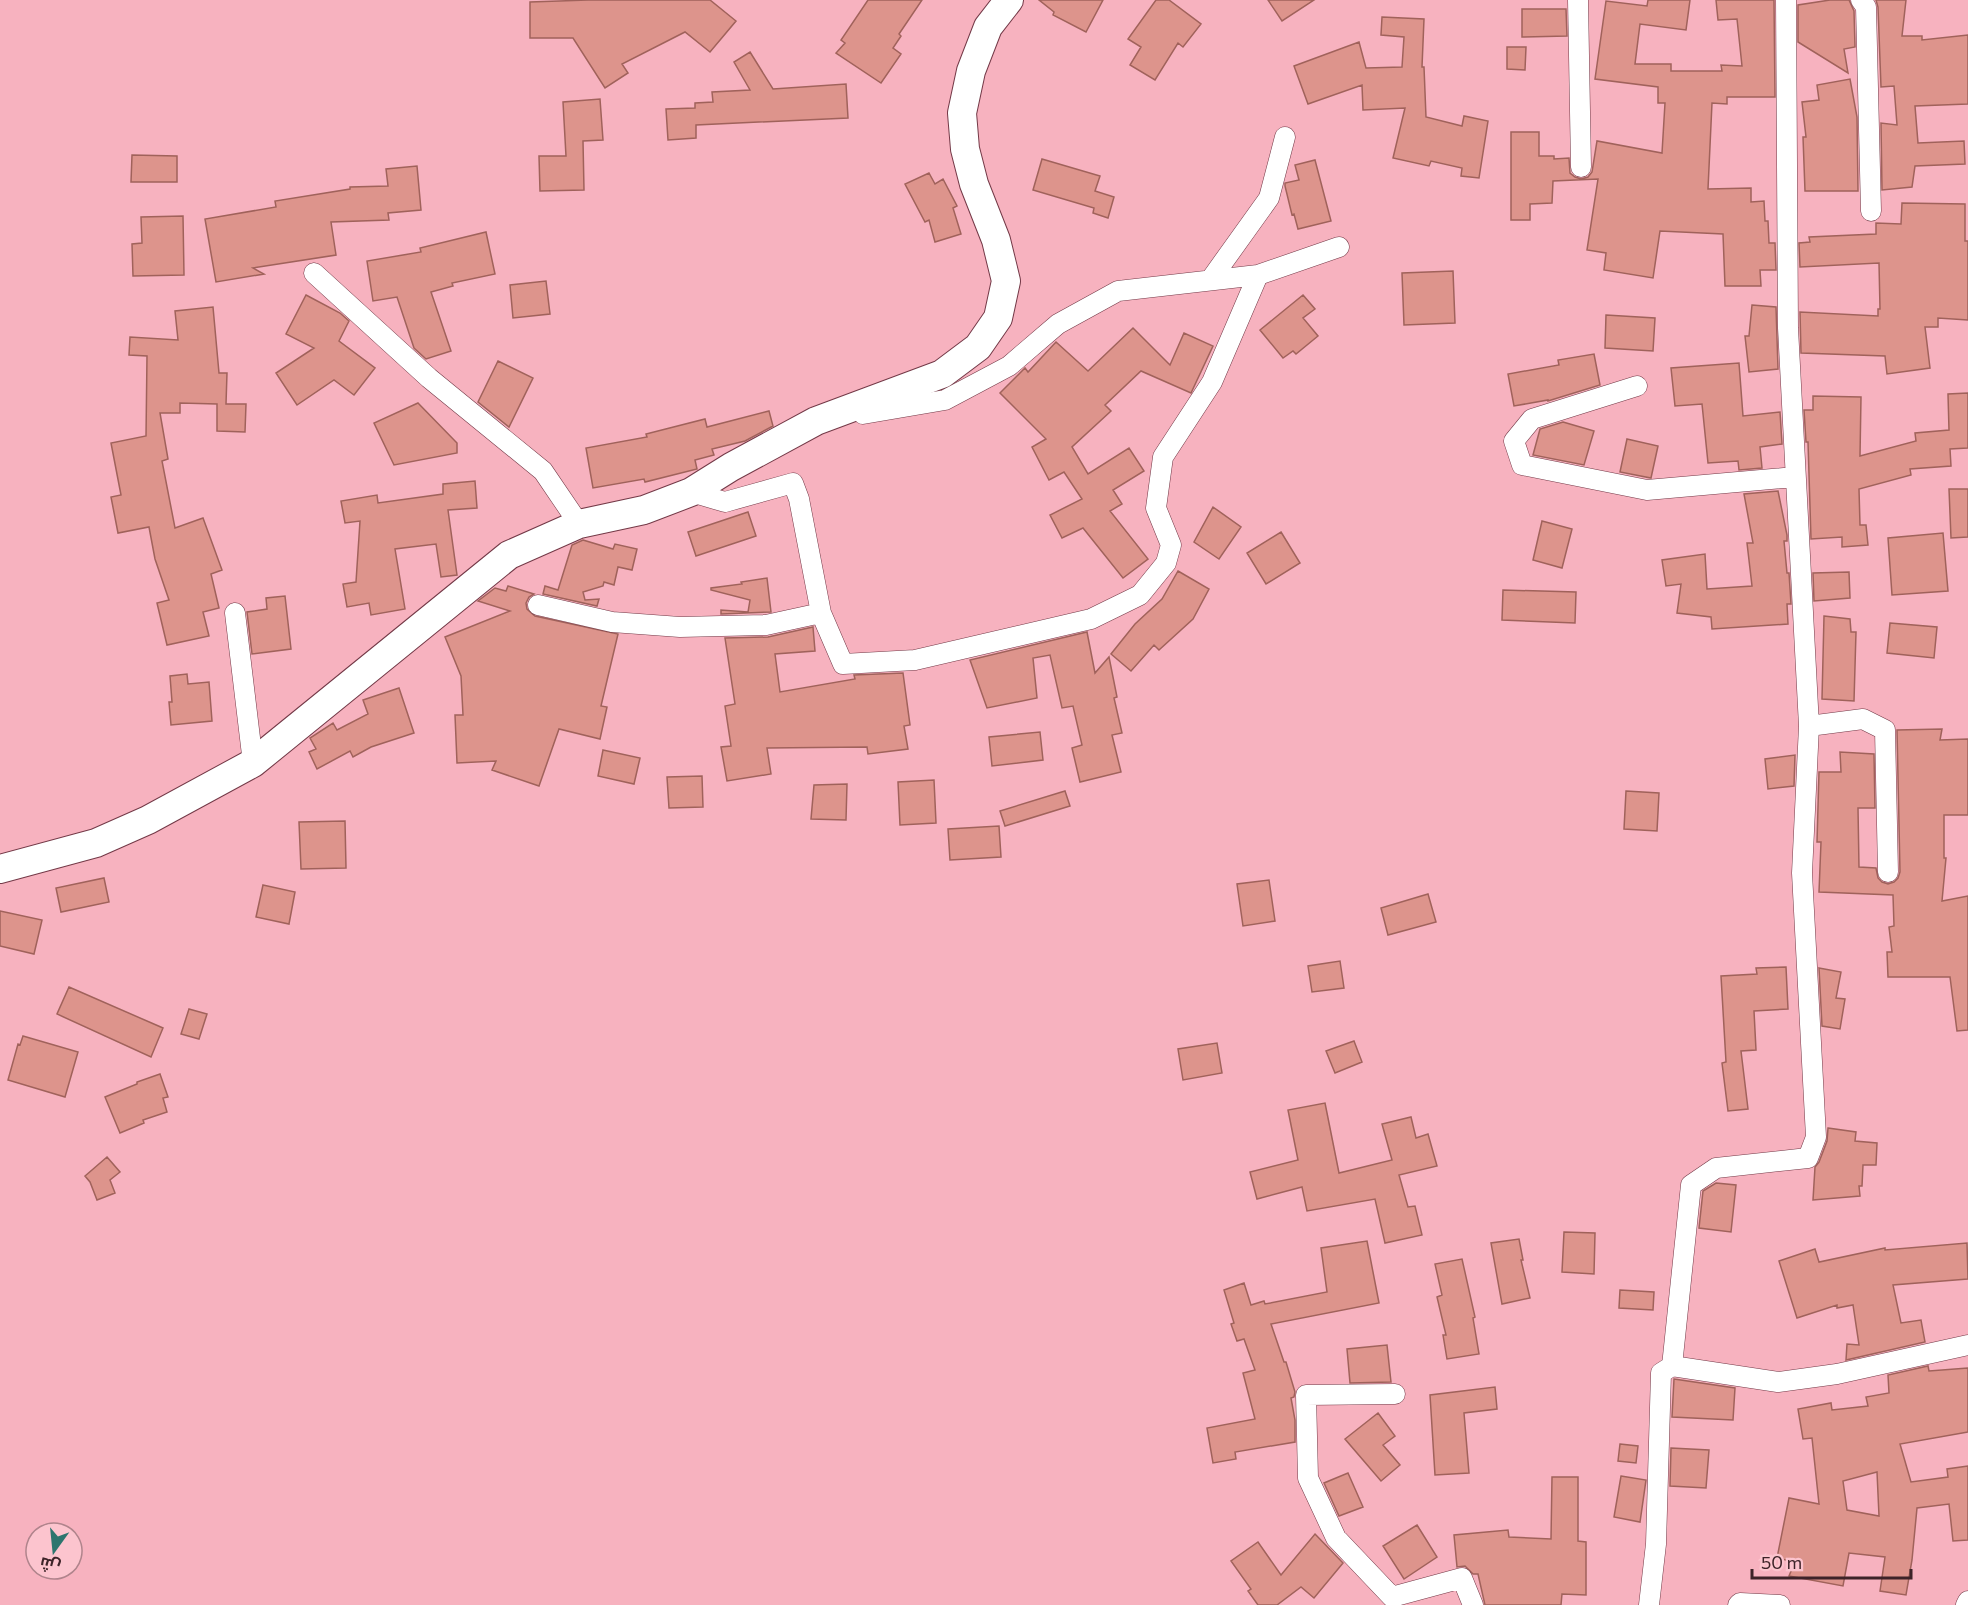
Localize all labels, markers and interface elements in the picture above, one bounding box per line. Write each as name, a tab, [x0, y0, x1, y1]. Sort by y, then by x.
north arrow	[24, 1521, 84, 1581]
scale bar	[1752, 1542, 1911, 1580]
text: 50 m	[1761, 1551, 1802, 1573]
text: ش	[38, 1553, 63, 1578]

